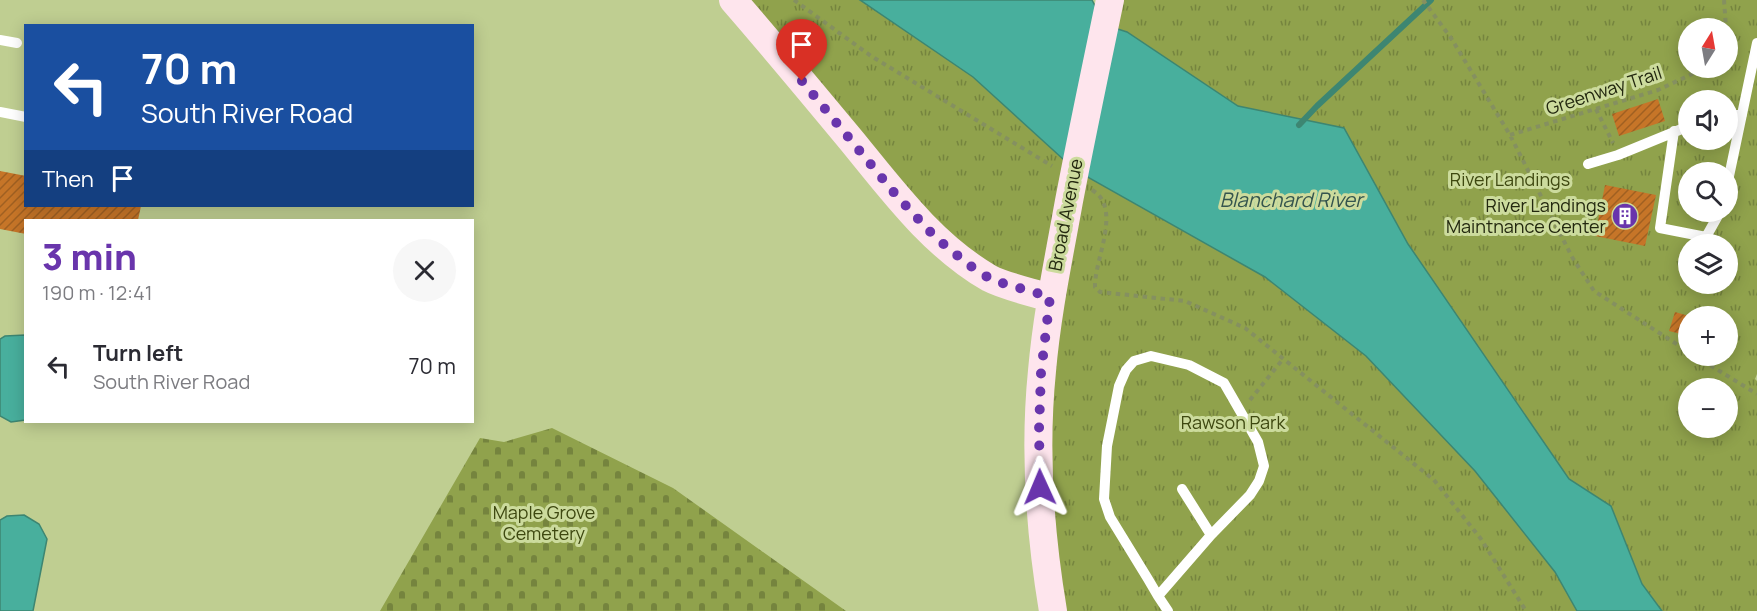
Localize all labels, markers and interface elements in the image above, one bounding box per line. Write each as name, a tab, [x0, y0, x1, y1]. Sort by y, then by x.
north arrow	[1678, 18, 1738, 78]
map controls	[1678, 18, 1738, 438]
pin	[776, 19, 827, 81]
icon: arrive	[785, 28, 818, 61]
text: 70 m	[141, 39, 237, 97]
icon: left	[42, 48, 120, 126]
street label: Greenway Trail	[1543, 60, 1665, 120]
button: sound	[1678, 90, 1738, 150]
text: South River Road	[141, 94, 353, 131]
street label: Broad Avenue	[1042, 157, 1088, 273]
icon: arrive	[106, 162, 139, 195]
button: search	[1678, 162, 1738, 222]
text: Then	[42, 164, 94, 194]
park label: River Landings	[1450, 167, 1570, 191]
water label: Blanchard River	[1220, 186, 1365, 213]
place label: River Landings Maintnance Center	[1446, 193, 1606, 238]
building icon: River Landings Maintnance Center	[1610, 201, 1640, 231]
text: 3 min	[42, 232, 137, 281]
button: layers	[1678, 234, 1738, 294]
button: close	[393, 239, 456, 302]
text: 190 m · 12:41	[42, 279, 153, 306]
button: +	[1678, 306, 1738, 366]
text: Turn left	[93, 338, 183, 368]
icon: left	[42, 350, 75, 383]
text: 70 m	[408, 351, 456, 381]
text: South River Road	[93, 368, 250, 395]
button: −	[1678, 378, 1738, 438]
park label: Rawson Park	[1181, 410, 1286, 434]
position arrow	[1008, 455, 1072, 519]
park label: Maple Grove Cemetery	[493, 500, 595, 545]

